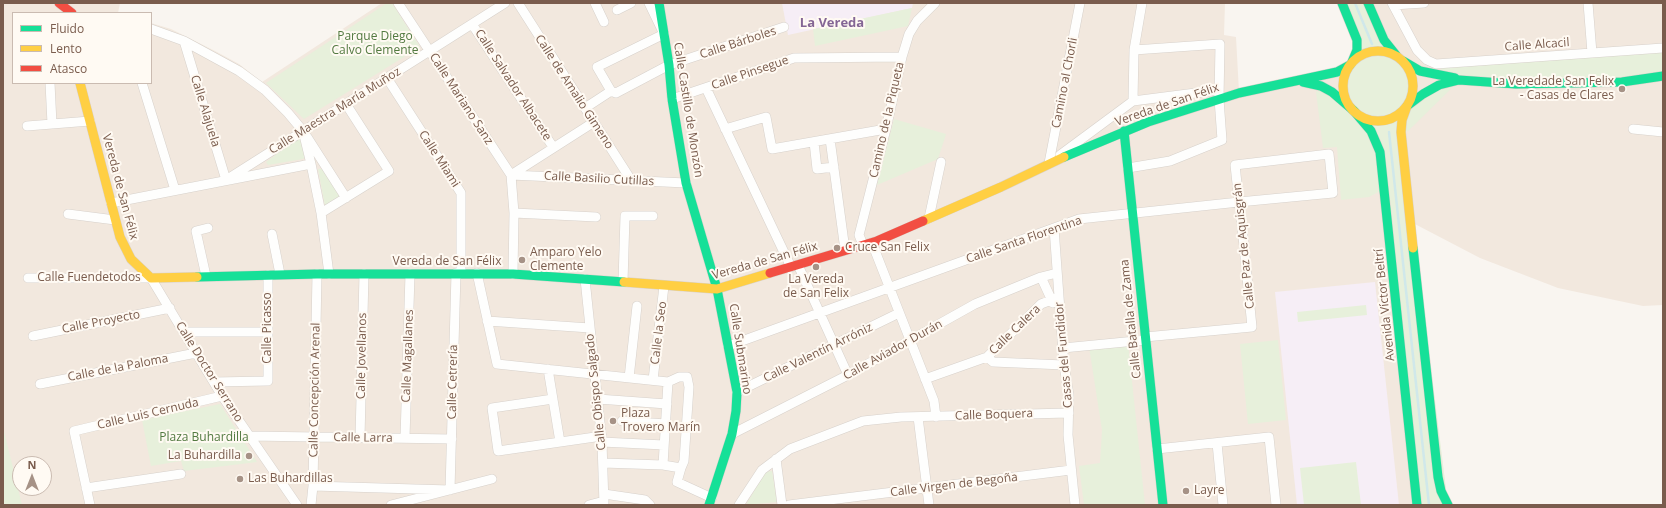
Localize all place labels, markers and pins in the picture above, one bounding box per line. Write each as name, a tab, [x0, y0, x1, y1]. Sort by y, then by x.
place label: La Veredade San Felix - Casas de Clares	[1492, 75, 1614, 103]
marker: La Veredade San Felix - Casas de Clares	[1617, 84, 1627, 94]
place label: Cruce San Felix	[845, 241, 929, 255]
marker: Cruce San Felix	[832, 243, 842, 253]
place label: Amparo Yelo Clemente	[530, 246, 602, 274]
marker: Amparo Yelo Clemente	[517, 255, 527, 265]
marker: La Vereda de San Felix	[811, 262, 821, 272]
place label: La Vereda de San Felix	[783, 273, 849, 301]
place label: Plaza Trovero Marín	[621, 407, 700, 435]
marker: Plaza Trovero Marín	[608, 416, 618, 426]
place label: La Buhardilla	[168, 449, 241, 463]
marker: La Buhardilla	[244, 451, 254, 461]
place label: Las Buhardillas	[248, 472, 333, 486]
marker: Las Buhardillas	[235, 474, 245, 484]
place label: Layre	[1194, 484, 1225, 498]
marker: Layre	[1181, 486, 1191, 496]

